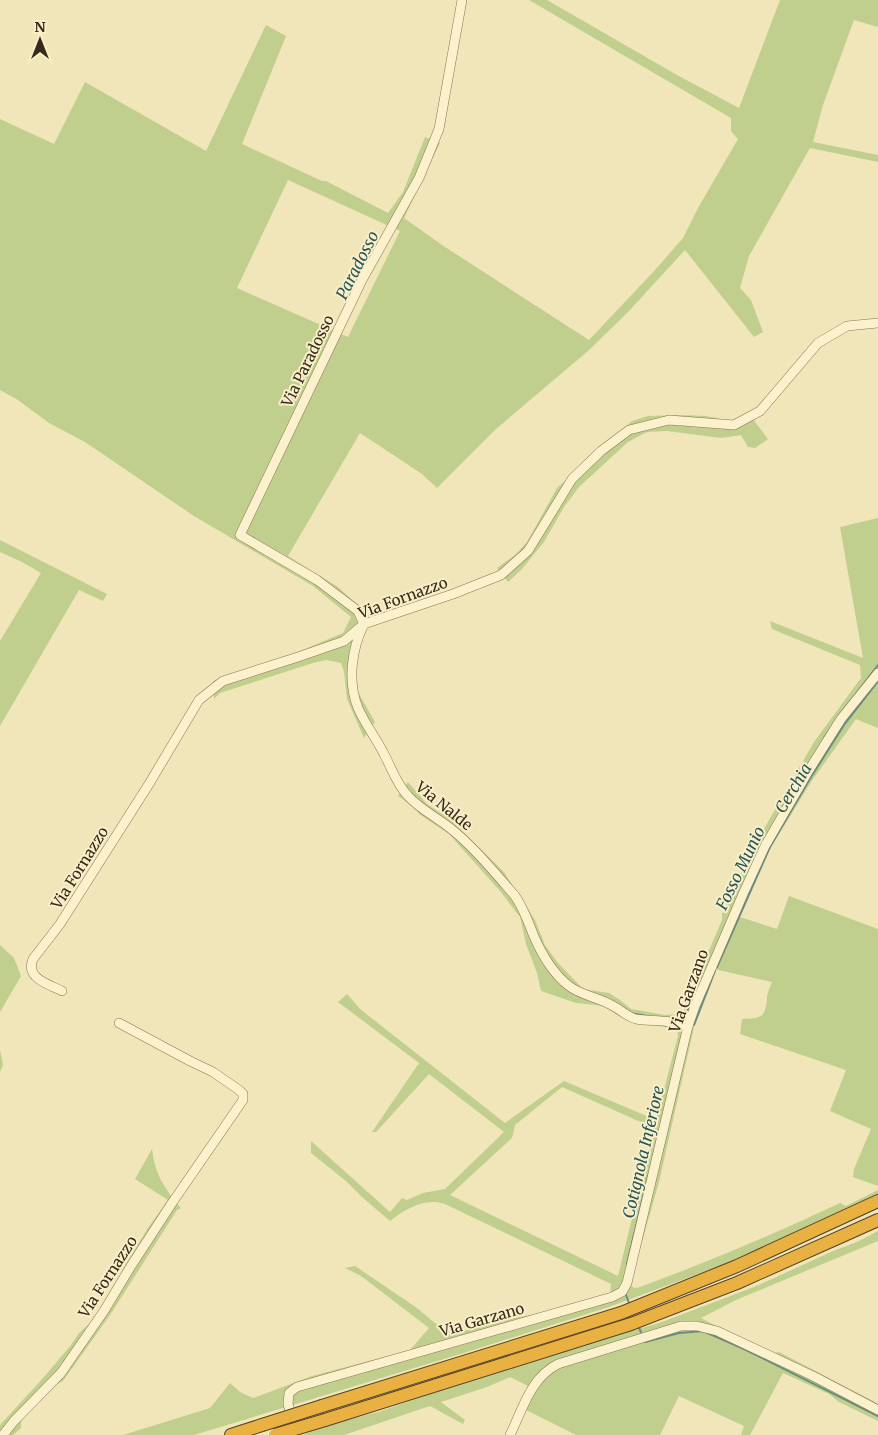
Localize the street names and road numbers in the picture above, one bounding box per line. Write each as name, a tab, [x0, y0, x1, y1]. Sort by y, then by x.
street label: Via Paradosso	[277, 312, 338, 411]
street label: Via Fornazzo	[355, 573, 450, 623]
street label: Via Nalde	[411, 776, 477, 834]
street label: Via Fornazzo	[46, 823, 113, 913]
street label: Via Garzano	[664, 946, 712, 1036]
street label: Via Fornazzo	[74, 1232, 141, 1322]
street label: Via Garzano	[436, 1298, 527, 1341]

